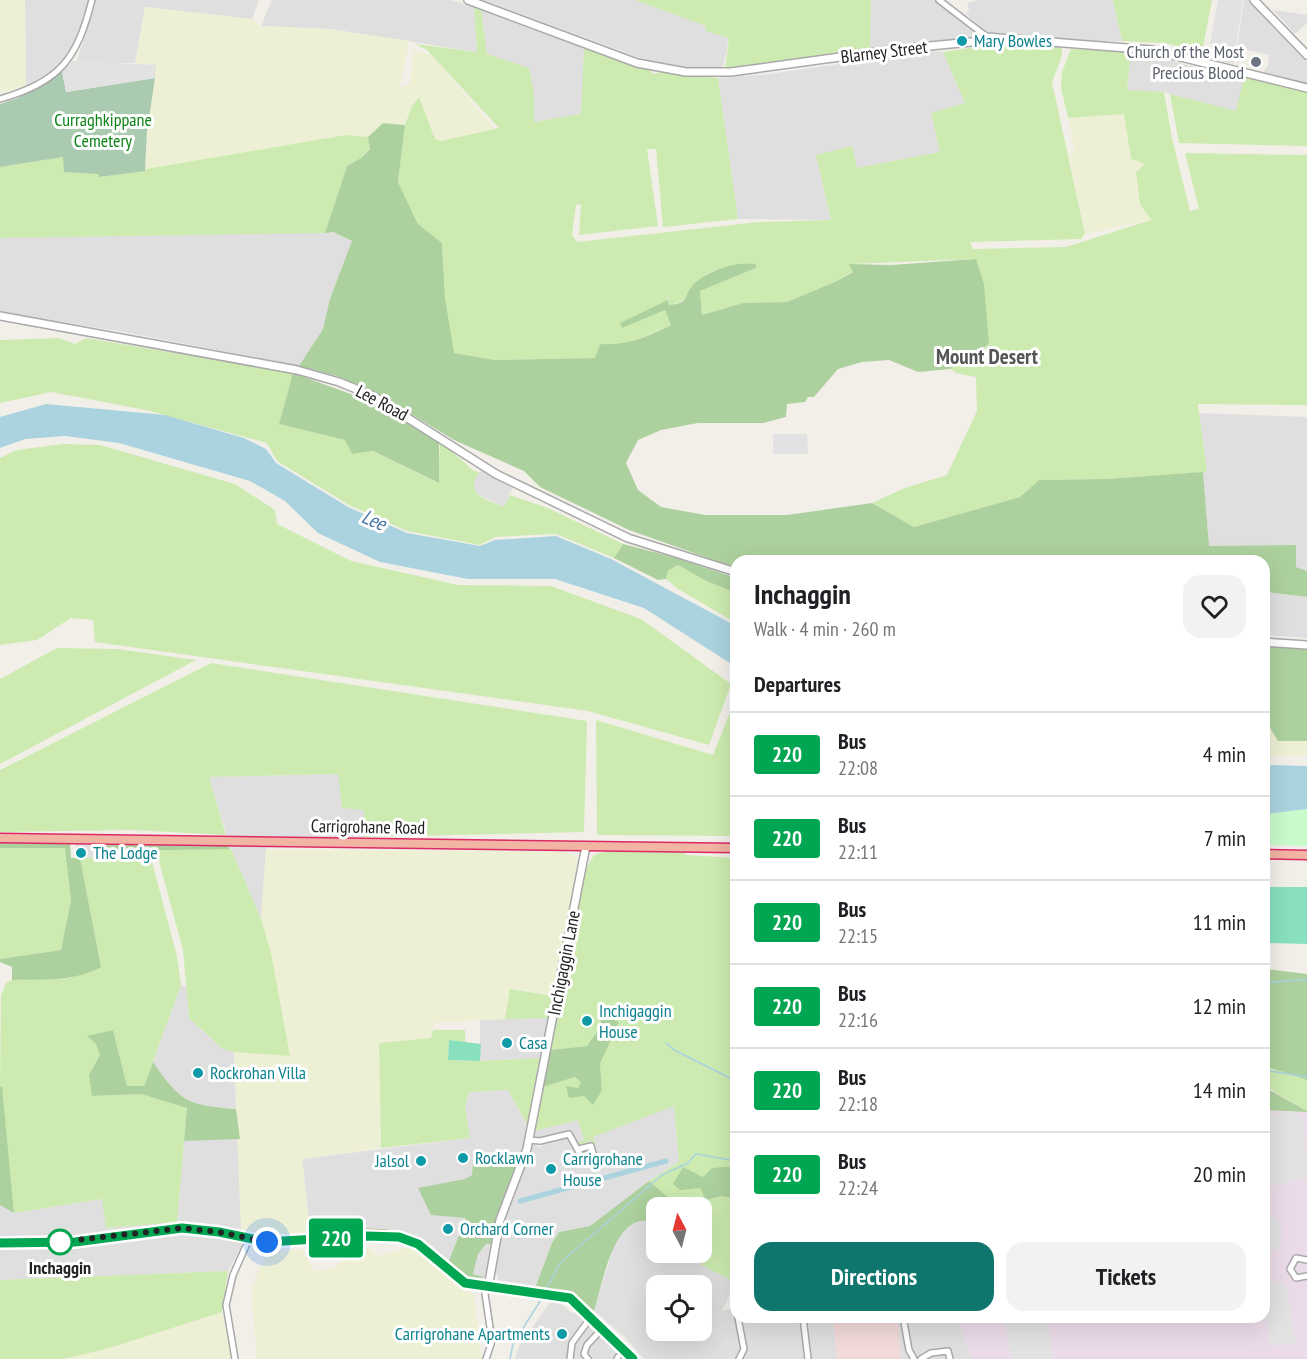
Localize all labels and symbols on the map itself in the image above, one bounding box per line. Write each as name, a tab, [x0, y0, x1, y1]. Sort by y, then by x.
place label: Mary Bowles	[974, 29, 1052, 52]
marker: Mary Bowles	[955, 34, 969, 48]
street label: Blarney Street	[839, 35, 929, 68]
place label: Church of the Most Precious Blood	[1127, 40, 1244, 84]
marker: Church of the Most Precious Blood	[1249, 55, 1263, 69]
park label: Curraghkippane Cemetery	[54, 108, 152, 152]
district label: Mount Desert	[936, 343, 1038, 370]
street label: Lee Road	[352, 379, 412, 426]
water label: Lee	[358, 503, 392, 537]
street label: Carrigrohane Road	[311, 814, 425, 839]
place label: The Lodge	[93, 841, 158, 864]
marker: The Lodge	[74, 846, 88, 860]
street label: Inchigaggin Lane	[542, 909, 585, 1017]
place label: Inchigaggin House	[599, 999, 672, 1043]
marker: Inchigaggin House	[580, 1014, 594, 1028]
place label: Casa	[519, 1031, 548, 1054]
marker: Casa	[500, 1036, 514, 1050]
place label: Rockrohan Villa	[210, 1061, 306, 1084]
marker: Rockrohan Villa	[191, 1066, 205, 1080]
place label: Rocklawn	[475, 1146, 534, 1169]
place label: Carrigrohane House	[563, 1147, 643, 1191]
place label: Jalsol	[374, 1149, 410, 1172]
marker: Rocklawn	[456, 1151, 470, 1165]
marker: Jalsol	[414, 1154, 428, 1168]
marker: Carrigrohane House	[544, 1162, 558, 1176]
north arrow	[646, 1197, 712, 1263]
place label: Orchard Corner	[460, 1217, 554, 1240]
line badge: 220	[302, 1218, 370, 1258]
marker: Orchard Corner	[441, 1222, 455, 1236]
your location	[252, 1227, 282, 1257]
marker: Inchaggin	[47, 1229, 73, 1255]
place label: Inchaggin	[29, 1256, 91, 1279]
place label: Carrigrohane Apartments	[395, 1322, 550, 1345]
marker: Carrigrohane Apartments	[555, 1327, 569, 1341]

